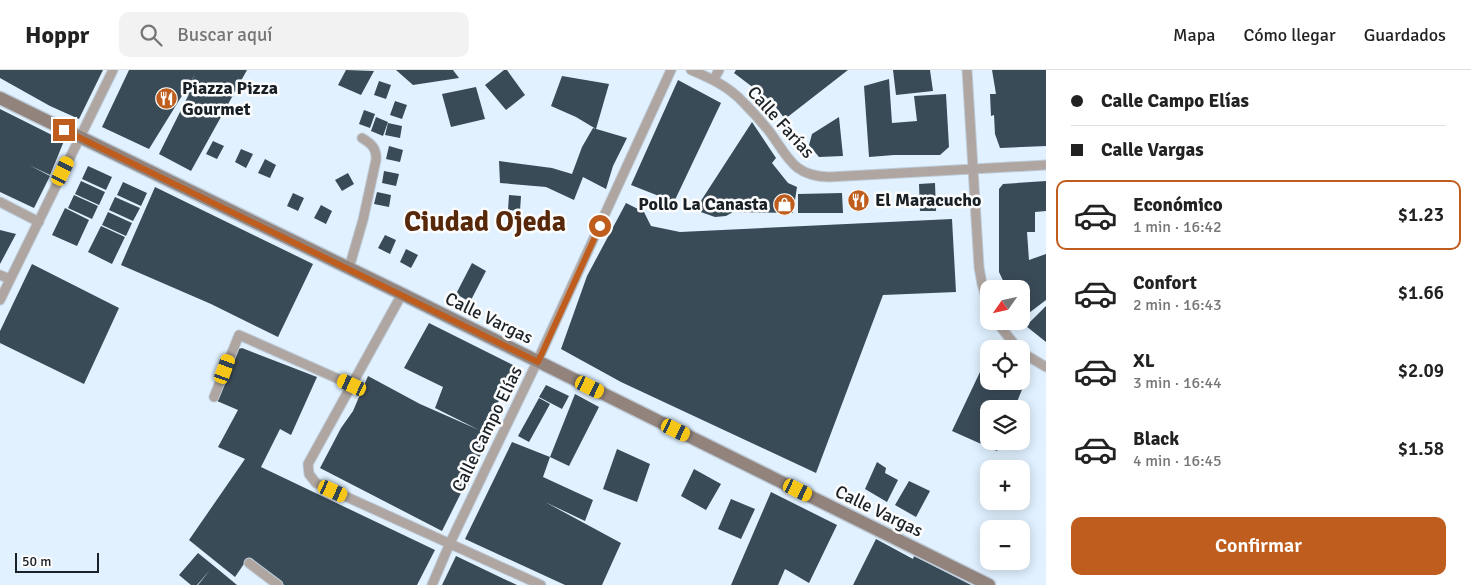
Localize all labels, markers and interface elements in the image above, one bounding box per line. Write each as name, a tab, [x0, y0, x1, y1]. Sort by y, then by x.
search box	[119, 12, 469, 57]
text: Hoppr	[25, 20, 89, 50]
icon: search	[137, 21, 165, 49]
text: Buscar aquí	[177, 23, 272, 47]
text: Mapa	[1173, 24, 1215, 46]
text: Cómo llegar	[1243, 24, 1336, 46]
text: Guardados	[1364, 24, 1446, 46]
place label: Piazza Pizza Gourmet	[182, 77, 278, 120]
street label: Calle Farías	[743, 81, 819, 163]
restaurant icon: Piazza Pizza Gourmet	[154, 86, 178, 110]
text: Calle Campo Elías	[1101, 89, 1249, 113]
route end	[53, 119, 75, 141]
text: Calle Vargas	[1101, 138, 1204, 162]
car	[49, 154, 76, 188]
restaurant icon: El Maracucho	[847, 188, 871, 212]
place label: El Maracucho	[875, 189, 981, 211]
shop icon: Pollo La Canasta	[772, 192, 796, 216]
place label: Pollo La Canasta	[638, 193, 768, 215]
icon: car	[1073, 193, 1118, 238]
text: Económico	[1133, 193, 1223, 217]
text: $1.23	[1398, 203, 1444, 227]
district label: Ciudad Ojeda	[404, 205, 566, 239]
route start	[589, 215, 611, 237]
text: 1 min · 16:42	[1133, 217, 1222, 237]
icon: car	[1073, 271, 1118, 316]
text: Confort	[1133, 271, 1197, 295]
north arrow	[980, 280, 1030, 330]
map controls	[980, 280, 1030, 570]
text: $1.66	[1398, 281, 1444, 305]
street label: Calle Vargas	[442, 287, 537, 349]
text: 2 min · 16:43	[1133, 295, 1222, 315]
button: locate	[980, 340, 1030, 390]
icon: car	[1073, 349, 1118, 394]
text: XL	[1133, 349, 1155, 373]
car	[212, 352, 237, 386]
text: $2.09	[1398, 359, 1444, 383]
street label: Calle Campo Elías	[447, 362, 527, 496]
car	[335, 372, 368, 398]
text: 3 min · 16:44	[1133, 373, 1222, 393]
car	[573, 374, 606, 400]
button: layers	[980, 400, 1030, 450]
car	[659, 417, 692, 443]
icon: car	[1073, 427, 1118, 472]
text: Black	[1133, 427, 1179, 451]
text: $1.58	[1398, 437, 1444, 461]
text: 4 min · 16:45	[1133, 451, 1222, 471]
button: +	[980, 460, 1030, 510]
car	[781, 477, 814, 503]
car	[316, 478, 349, 504]
street label: Calle Vargas	[832, 480, 927, 542]
button: Confirmar	[1071, 517, 1446, 575]
button: −	[980, 520, 1030, 570]
scale bar	[15, 550, 99, 573]
text: 50 m	[22, 553, 51, 570]

